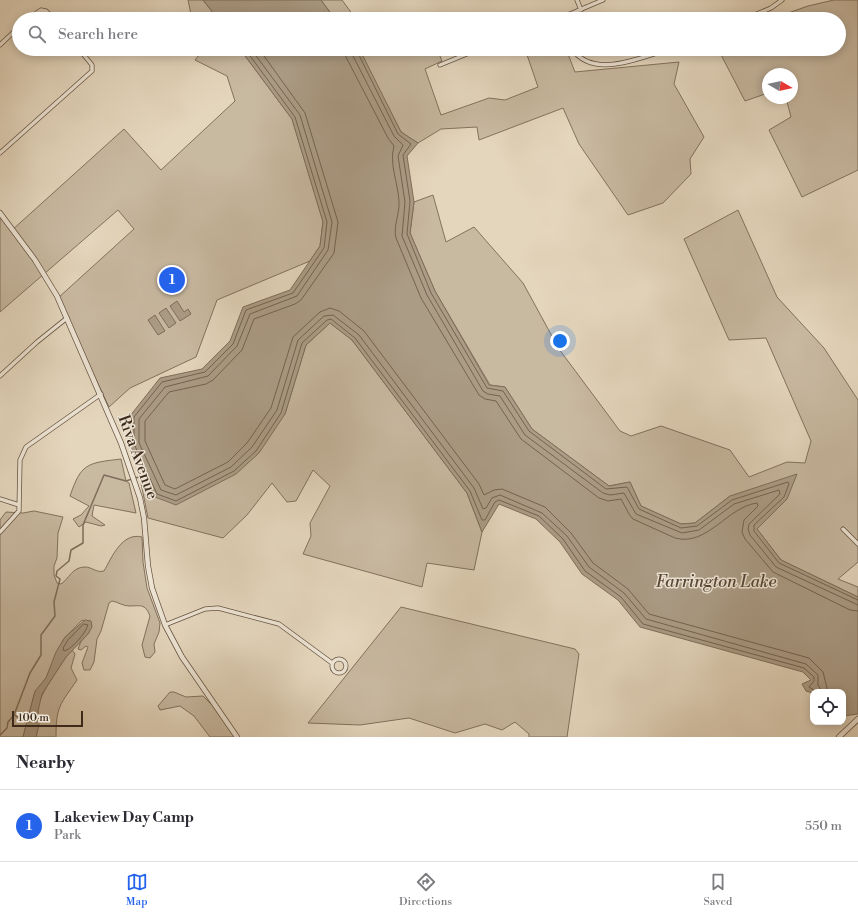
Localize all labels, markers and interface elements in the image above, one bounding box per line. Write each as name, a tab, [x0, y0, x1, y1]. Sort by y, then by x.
search box	[12, 12, 846, 56]
icon: search	[26, 23, 48, 45]
text: Search here	[58, 25, 138, 44]
north arrow	[762, 68, 798, 104]
pin: 1	[159, 265, 185, 295]
your location	[550, 331, 570, 351]
street label: Riva Avenue	[113, 412, 163, 502]
water label: Farrington Lake	[655, 571, 777, 593]
map controls	[810, 689, 846, 725]
button: locate	[810, 689, 846, 725]
scale bar	[12, 709, 83, 728]
text: 100 m	[18, 711, 49, 725]
text: Nearby	[16, 752, 75, 774]
text: Lakeview Day Camp	[54, 808, 194, 827]
text: 1	[26, 818, 32, 834]
text: 550 m	[805, 818, 842, 834]
text: Park	[54, 827, 81, 843]
tab: Map	[126, 871, 148, 909]
tab: Directions	[399, 871, 452, 909]
tab: Saved	[703, 871, 732, 909]

